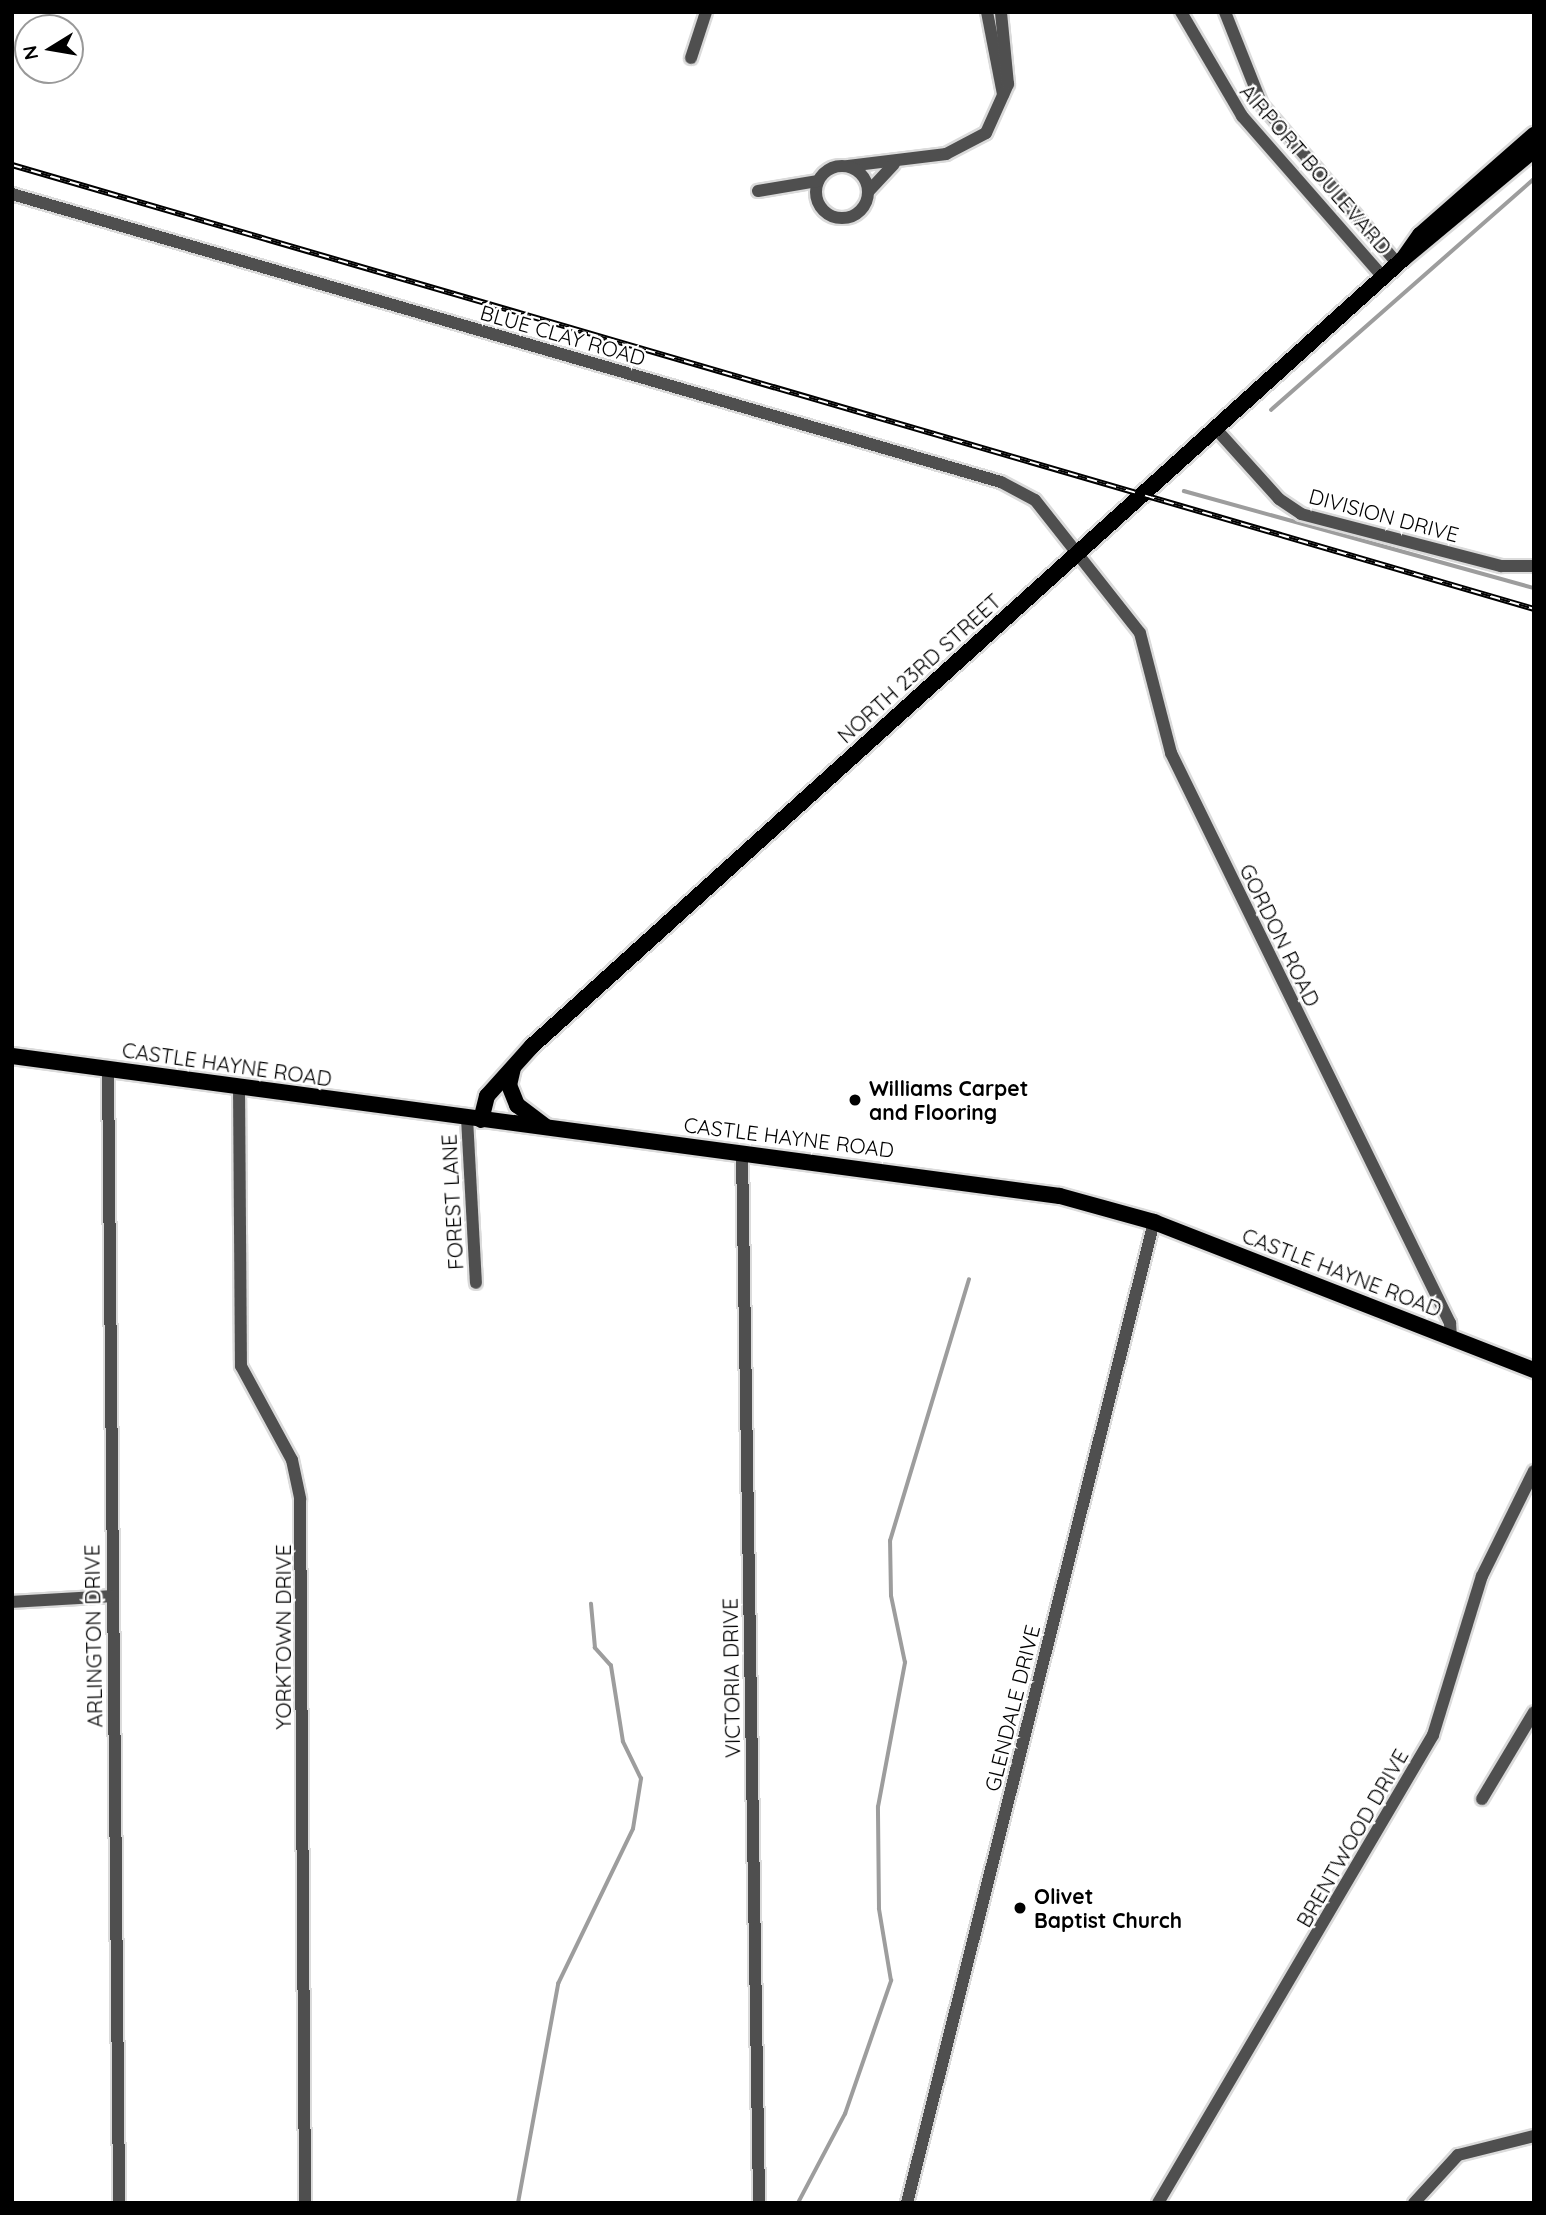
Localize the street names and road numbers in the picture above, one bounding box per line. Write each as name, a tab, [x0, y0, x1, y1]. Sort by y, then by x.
street label: AIRPORT BOULEVARD	[1235, 79, 1397, 259]
street label: BLUE CLAY ROAD	[478, 299, 648, 371]
street label: DIVISION DRIVE	[1306, 483, 1462, 547]
street label: NORTH 23RD STREET	[832, 588, 1006, 748]
street label: GORDON ROAD	[1235, 860, 1325, 1010]
street label: CASTLE HAYNE ROAD	[120, 1037, 334, 1091]
street label: CASTLE HAYNE ROAD	[682, 1112, 896, 1162]
street label: FOREST LANE	[436, 1133, 468, 1271]
street label: CASTLE HAYNE ROAD	[1239, 1222, 1445, 1322]
street label: ARLINGTON DRIVE	[79, 1544, 107, 1728]
street label: YORKTOWN DRIVE	[270, 1544, 296, 1730]
street label: VICTORIA DRIVE	[717, 1598, 745, 1758]
street label: GLENDALE DRIVE	[979, 1622, 1045, 1794]
street label: BRENTWOOD DRIVE	[1291, 1745, 1413, 1931]

